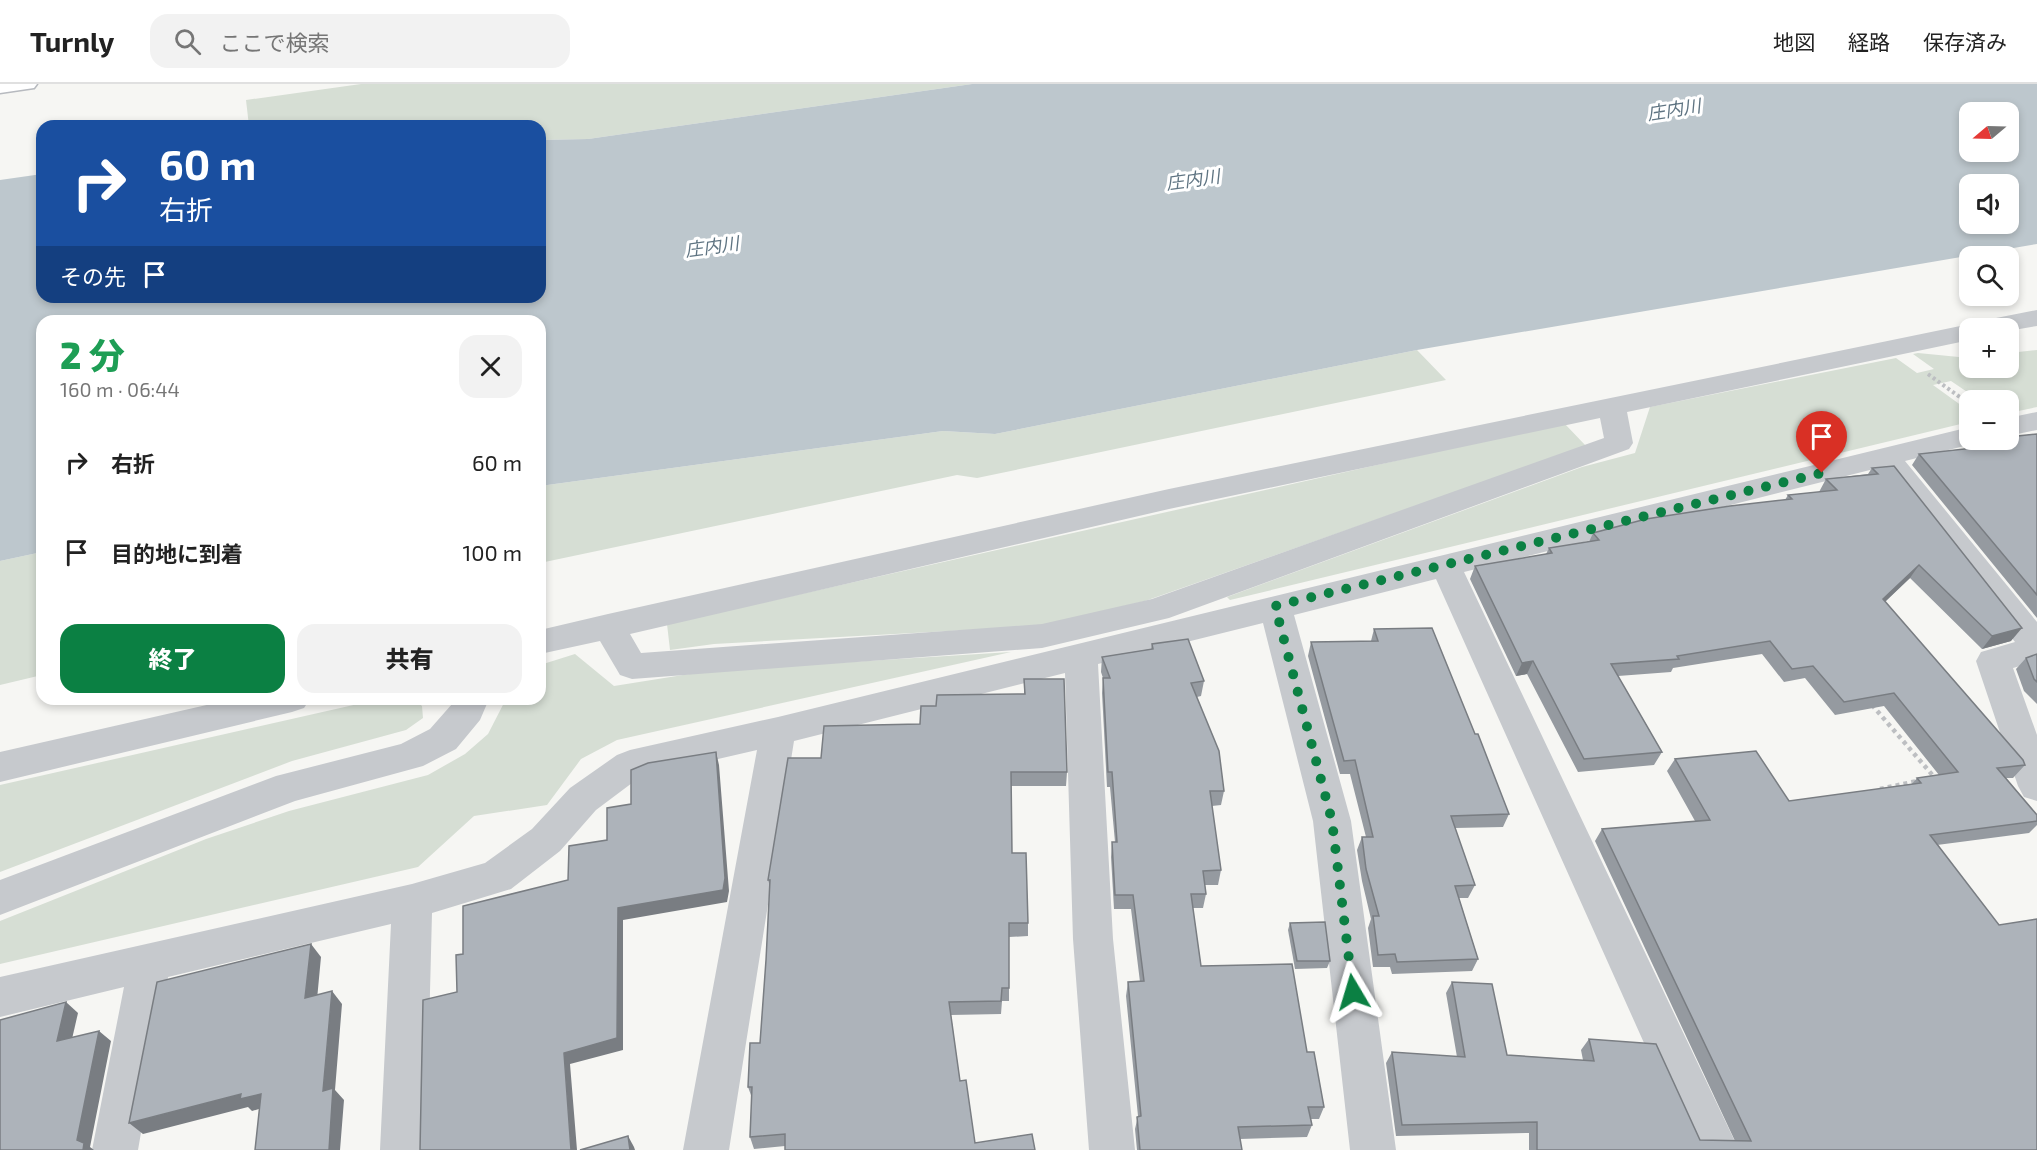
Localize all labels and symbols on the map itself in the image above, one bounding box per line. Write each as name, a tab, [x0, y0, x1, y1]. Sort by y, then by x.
water label: 庄内川	[1645, 94, 1704, 124]
north arrow	[1959, 102, 2019, 162]
water label: 庄内川	[1165, 164, 1223, 194]
water label: 庄内川	[684, 231, 742, 261]
pin	[1796, 411, 1847, 473]
position arrow	[1321, 960, 1385, 1024]

